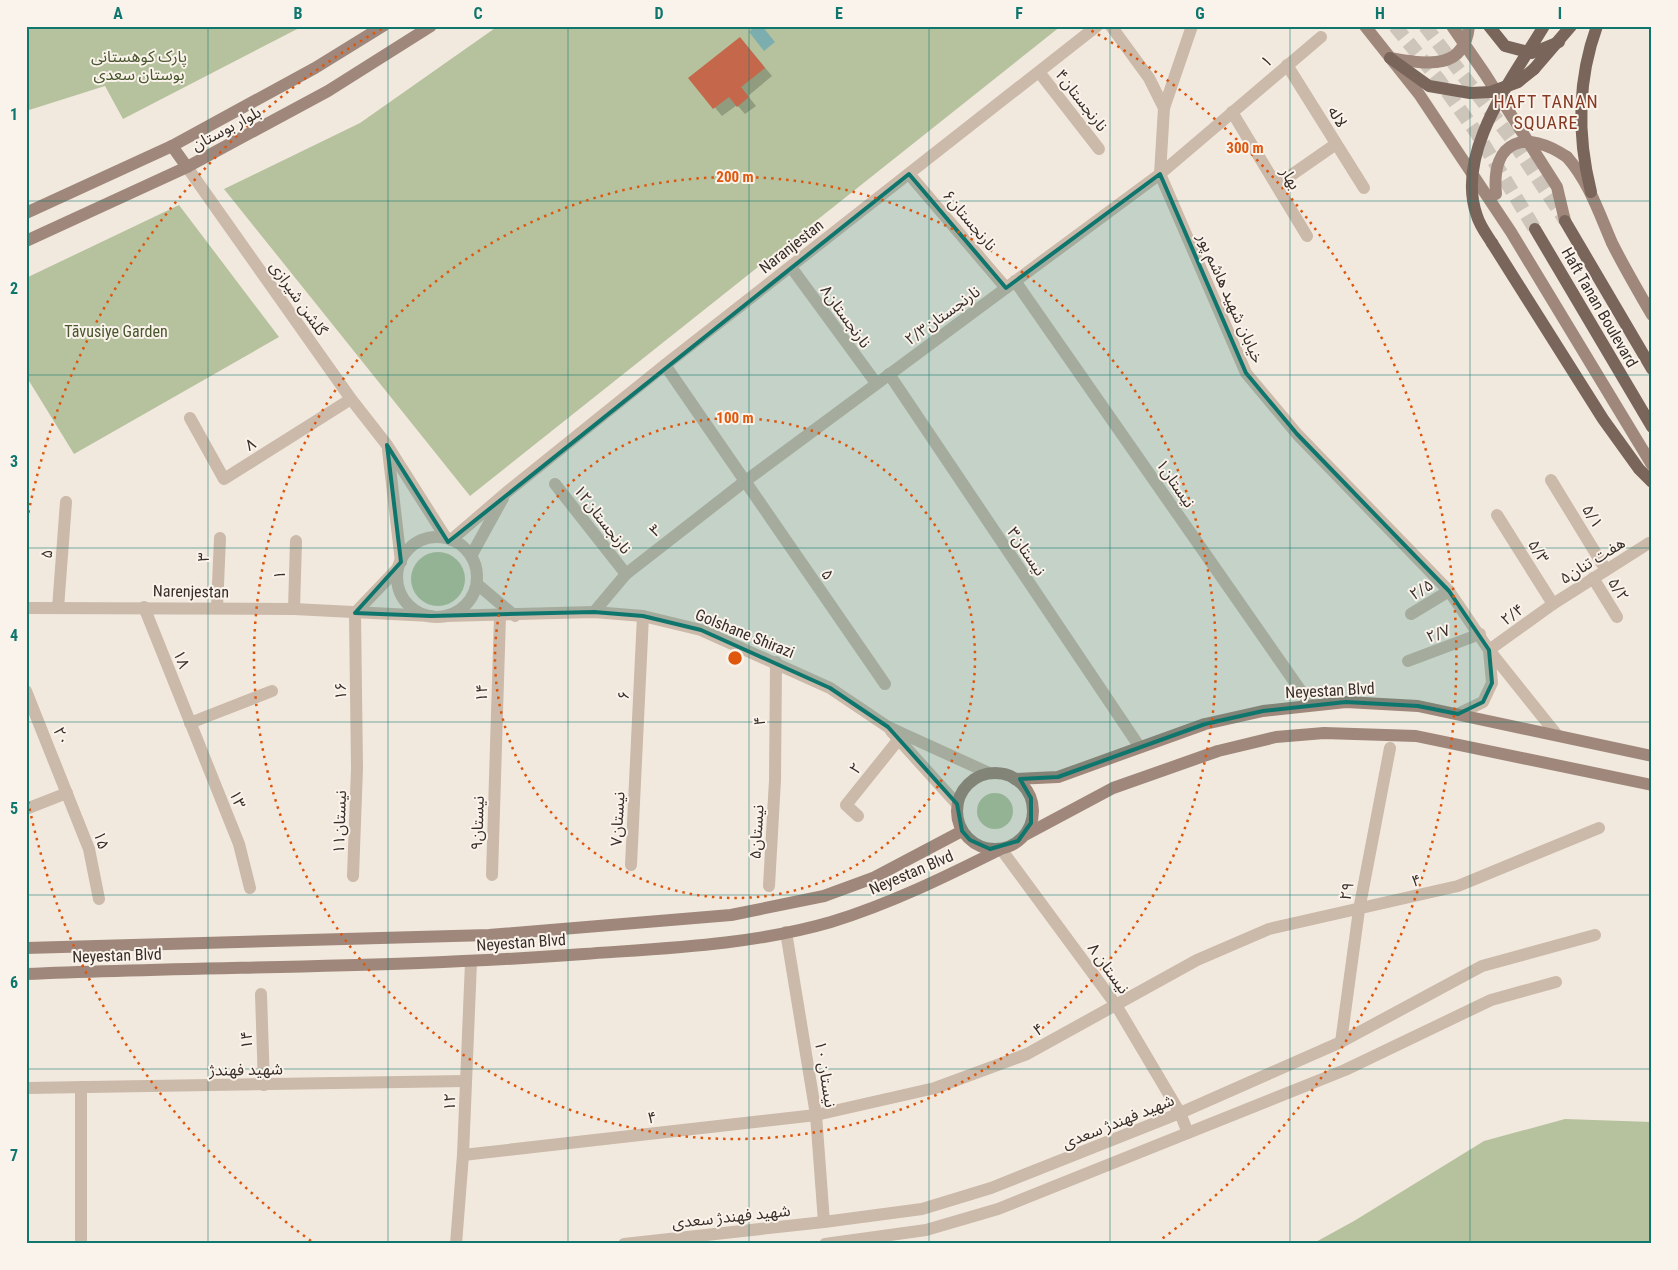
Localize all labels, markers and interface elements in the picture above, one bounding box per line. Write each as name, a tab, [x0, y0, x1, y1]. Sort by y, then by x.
text: A	[113, 4, 123, 23]
text: B	[294, 4, 303, 23]
text: C	[473, 4, 483, 23]
text: D	[654, 4, 664, 23]
text: E	[835, 4, 843, 23]
text: F	[1015, 4, 1023, 23]
text: G	[1195, 4, 1205, 23]
text: H	[1375, 4, 1385, 23]
text: I	[1558, 4, 1562, 23]
park label: پارک کوهستانی بوستان سعدی	[91, 47, 187, 84]
street label: ۱	[1257, 51, 1276, 72]
street label: ۴نارنجستان	[1052, 66, 1112, 135]
district label: HAFT TANAN SQUARE	[1493, 91, 1599, 133]
street label: بلوار بوستان	[188, 102, 264, 155]
street label: لاله ‍	[1324, 103, 1353, 134]
text: 1	[10, 105, 18, 124]
text: 300 m	[1226, 139, 1264, 157]
street label: بهار	[1276, 163, 1305, 193]
text: 200 m	[716, 168, 754, 186]
street label: ۶نارنجستان	[939, 186, 1000, 254]
street label: Naranjestan	[755, 215, 827, 277]
street label: خیابان شهید هاشم پور	[1190, 230, 1268, 367]
street label: Haft Tanan Boulevard	[1558, 244, 1642, 371]
street label: گلشن شیرازی	[266, 257, 331, 340]
text: 2	[10, 279, 18, 298]
street label: ۸نارنجستان	[816, 281, 875, 351]
street label: ۲/۳نارنجستان	[901, 282, 984, 349]
park label: Tāvusiye Garden	[64, 322, 168, 341]
text: 100 m	[716, 409, 754, 427]
street label: ۸	[241, 434, 259, 455]
text: 3	[10, 452, 18, 471]
street label: ۱نیستان	[1152, 455, 1199, 511]
street label: ۱۲نارنجستان	[570, 481, 635, 558]
street label: ۵/۱	[1578, 501, 1607, 532]
street label: ۳	[646, 520, 665, 541]
street label: ۳نیستان	[1003, 523, 1050, 579]
street label: هفت تنان۵	[1556, 533, 1628, 588]
street label: ۵/۳	[1524, 536, 1553, 567]
street label: ۵	[37, 549, 56, 559]
street label: ۳	[194, 552, 213, 562]
street label: ۵	[817, 565, 838, 583]
street label: ۱	[270, 570, 289, 580]
street label: ۵/۲	[1604, 574, 1633, 605]
street label: ۲/۵	[1406, 575, 1437, 604]
street label: Narenjestan	[153, 581, 229, 602]
street label: ۲/۴	[1497, 600, 1528, 629]
street label: Golshane Shirazi	[692, 605, 797, 662]
street label: ۲/۷	[1424, 620, 1453, 647]
text: 4	[10, 626, 18, 645]
street label: ۱۸	[169, 647, 194, 671]
centre of rings	[726, 649, 744, 667]
street label: Neyestan Blvd	[1285, 679, 1375, 702]
street label: ۱۶	[331, 682, 350, 700]
street label: ۱۴	[472, 684, 491, 702]
street label: ۶	[614, 690, 633, 700]
street label: ۴	[750, 716, 769, 726]
street label: ۲۰	[49, 724, 74, 748]
street label: ۲	[845, 759, 866, 778]
street label: ۱۳	[225, 787, 250, 811]
street label: ۱۱نیستان	[329, 790, 350, 854]
street label: ۷نیستان	[607, 791, 628, 847]
street label: ۹نیستان	[467, 795, 488, 851]
text: 5	[10, 799, 18, 818]
street label: ۵نیستان	[746, 804, 767, 860]
street label: ۱۵	[90, 829, 113, 852]
street label: Neyestan Blvd	[866, 846, 956, 899]
street label: ۴	[1410, 870, 1423, 891]
street label: ۲۹	[1335, 880, 1358, 902]
street label: Neyestan Blvd	[476, 930, 566, 955]
street label: نیستان ۸	[1084, 939, 1133, 997]
street label: Neyestan Blvd	[72, 944, 162, 967]
text: 6	[10, 973, 18, 992]
street label: ۴	[1030, 1019, 1047, 1040]
street label: ۱۴	[237, 1031, 256, 1049]
street label: نیستان ۱۰	[811, 1039, 840, 1109]
street label: شهید فهندژ	[208, 1059, 283, 1080]
street label: شهید فهندژ سعدی	[1059, 1090, 1177, 1153]
street label: ۱۲	[440, 1093, 459, 1111]
street label: ۴	[647, 1108, 658, 1127]
text: 7	[10, 1146, 18, 1165]
street label: شهید فهندژ سعدی	[671, 1201, 791, 1232]

